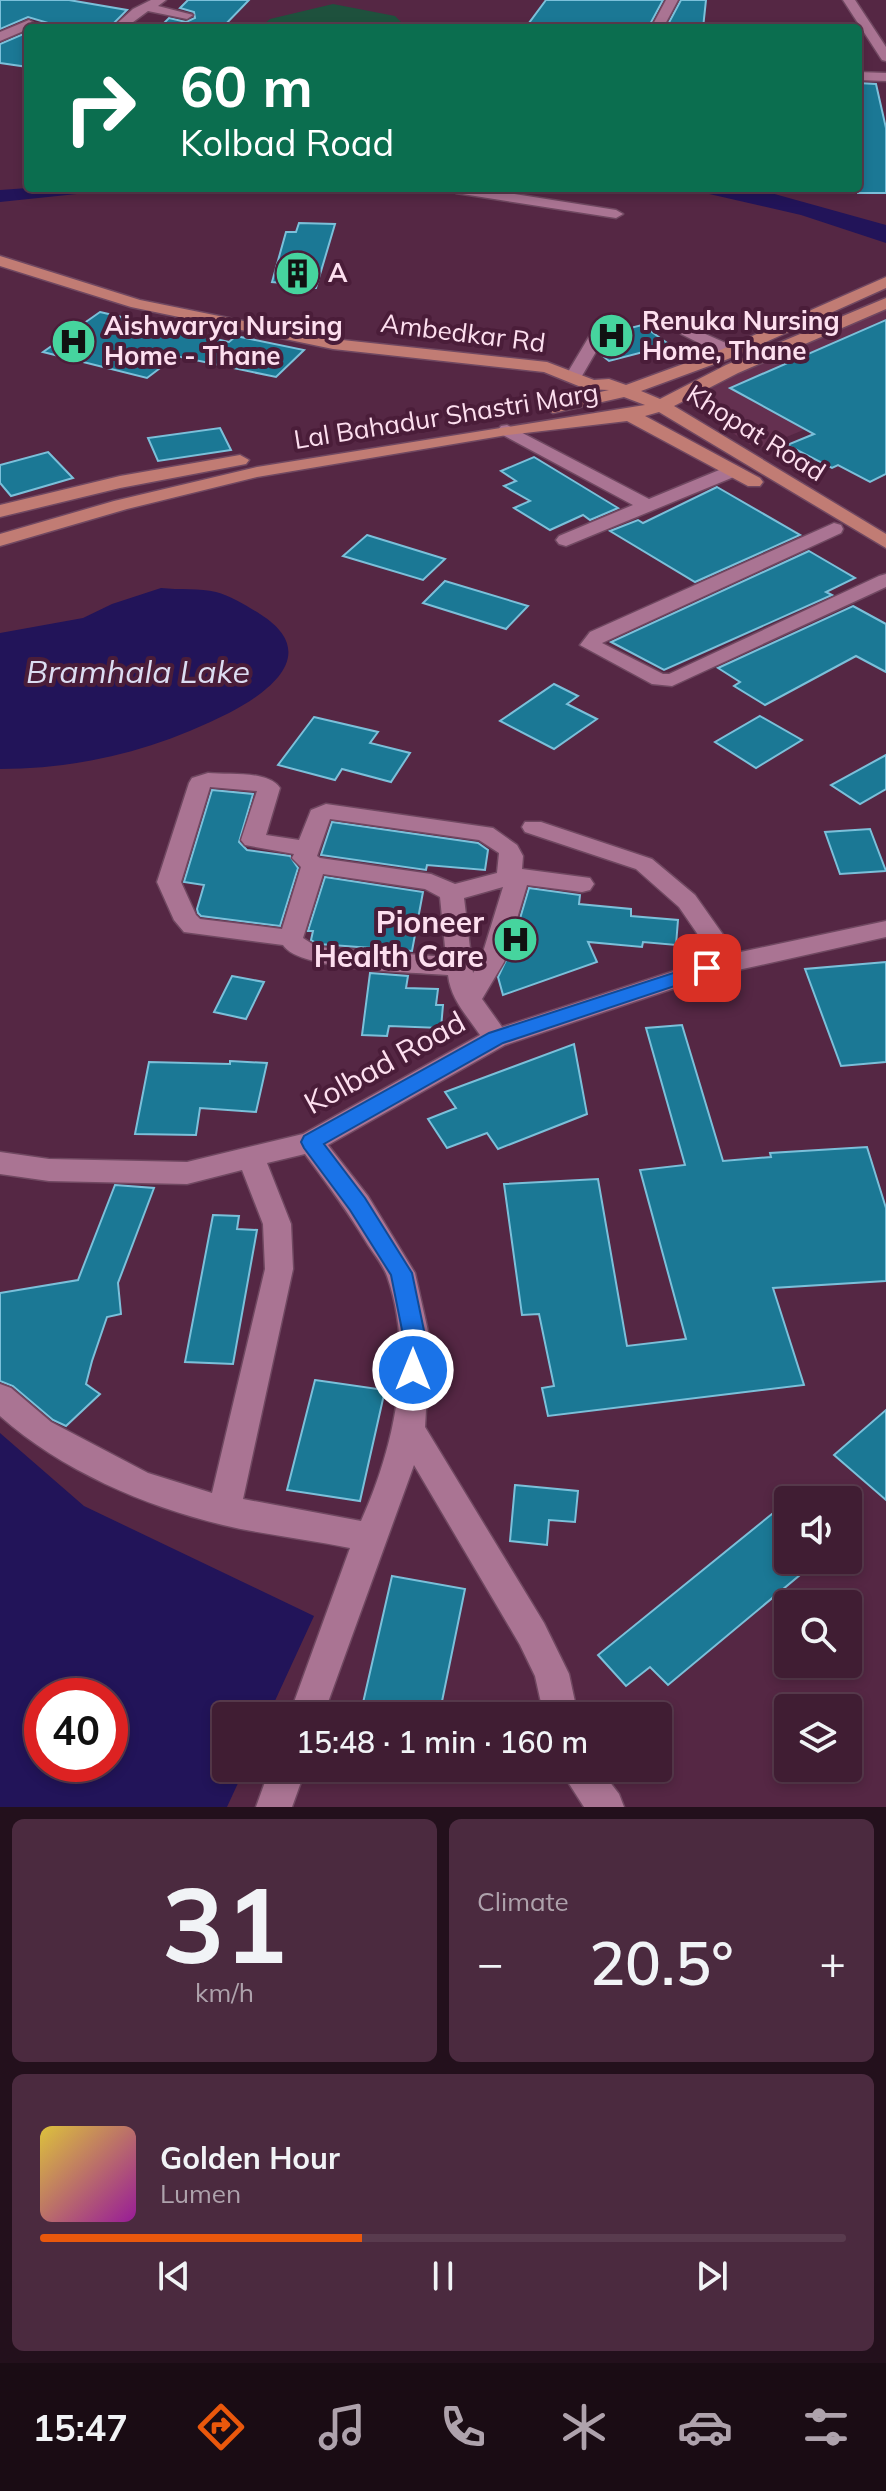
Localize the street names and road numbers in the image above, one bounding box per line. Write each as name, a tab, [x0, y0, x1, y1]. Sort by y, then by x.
street label: Ambedkar Rd	[379, 306, 547, 359]
street label: Lal Bahadur Shastri Marg	[291, 375, 601, 456]
street label: Khopat Road	[681, 377, 832, 488]
street label: Kolbad Road	[297, 1002, 472, 1122]

